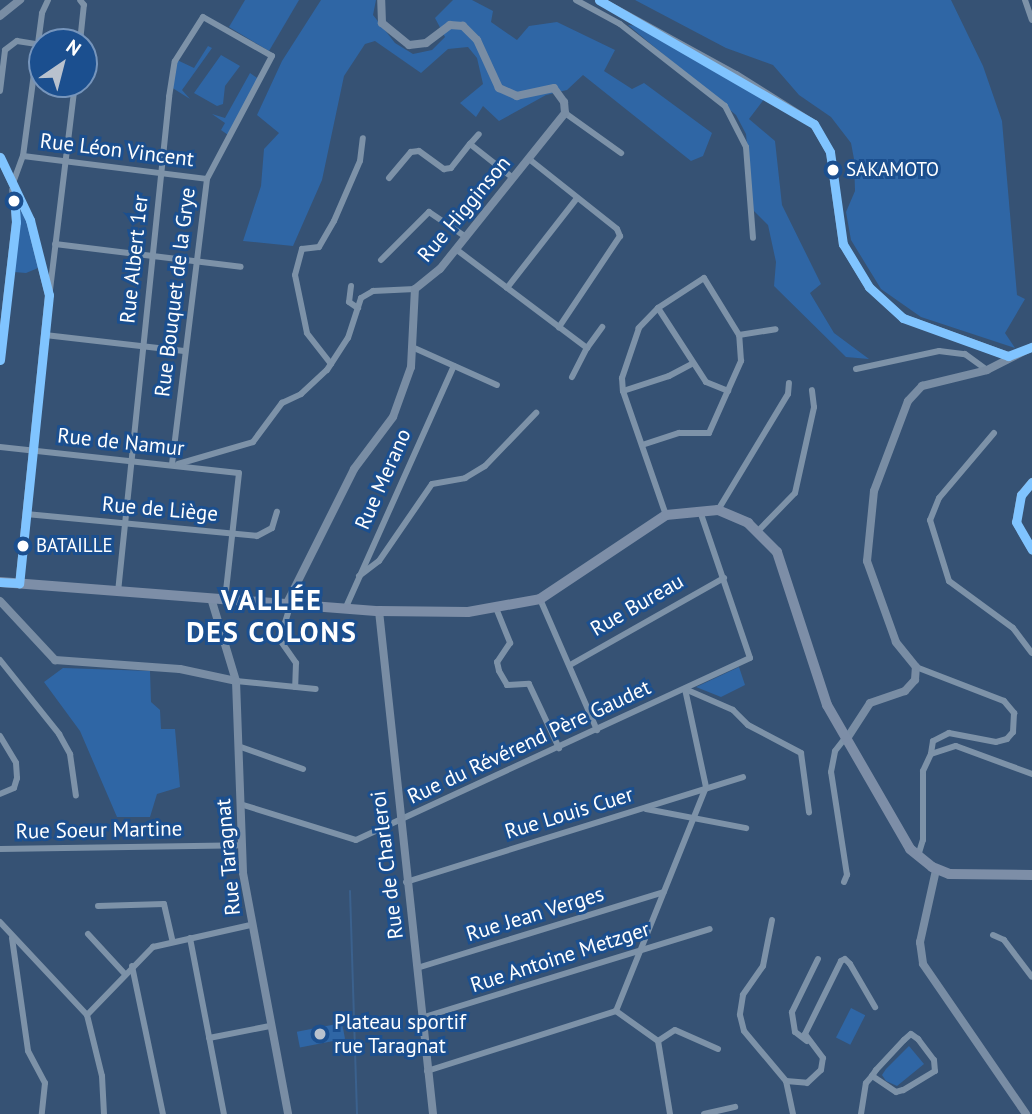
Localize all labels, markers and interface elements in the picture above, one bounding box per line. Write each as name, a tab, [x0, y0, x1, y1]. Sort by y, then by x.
north arrow	[28, 28, 98, 98]
text: N	[62, 34, 86, 61]
street label: Rue Léon Vincent	[38, 128, 196, 172]
street label: Rue Higginson	[412, 151, 516, 267]
place label: SAKAMOTO	[846, 159, 939, 181]
marker: SAKAMOTO	[826, 163, 840, 177]
street label: Rue Bouquet de la Grye	[150, 186, 200, 398]
street label: Rue Albert 1er	[115, 193, 153, 325]
unlabelled marker	[7, 194, 21, 208]
street label: Rue de Namur	[56, 423, 186, 461]
street label: Rue Merano	[350, 425, 416, 533]
street label: Rue de Liège	[101, 491, 219, 527]
place label: BATAILLE	[36, 535, 113, 557]
marker: BATAILLE	[16, 539, 30, 553]
street label: Rue Bureau	[586, 568, 688, 642]
district label: VALLÉE DES COLONS	[187, 583, 357, 649]
street label: Rue du Révérend Père Gaudet	[403, 675, 655, 809]
street label: Rue Louis Cuer	[502, 782, 636, 844]
street label: Rue de Charleroi	[365, 789, 409, 941]
street label: Rue Taragnat	[210, 797, 246, 917]
street label: Rue Soeur Martine	[15, 816, 183, 844]
street label: Rue Jean Verges	[463, 881, 607, 947]
street label: Rue Antoine Metzger	[467, 916, 653, 998]
place label: Plateau sportif rue Taragnat	[334, 1009, 466, 1059]
marker: Plateau sportif rue Taragnat	[312, 1026, 328, 1042]

